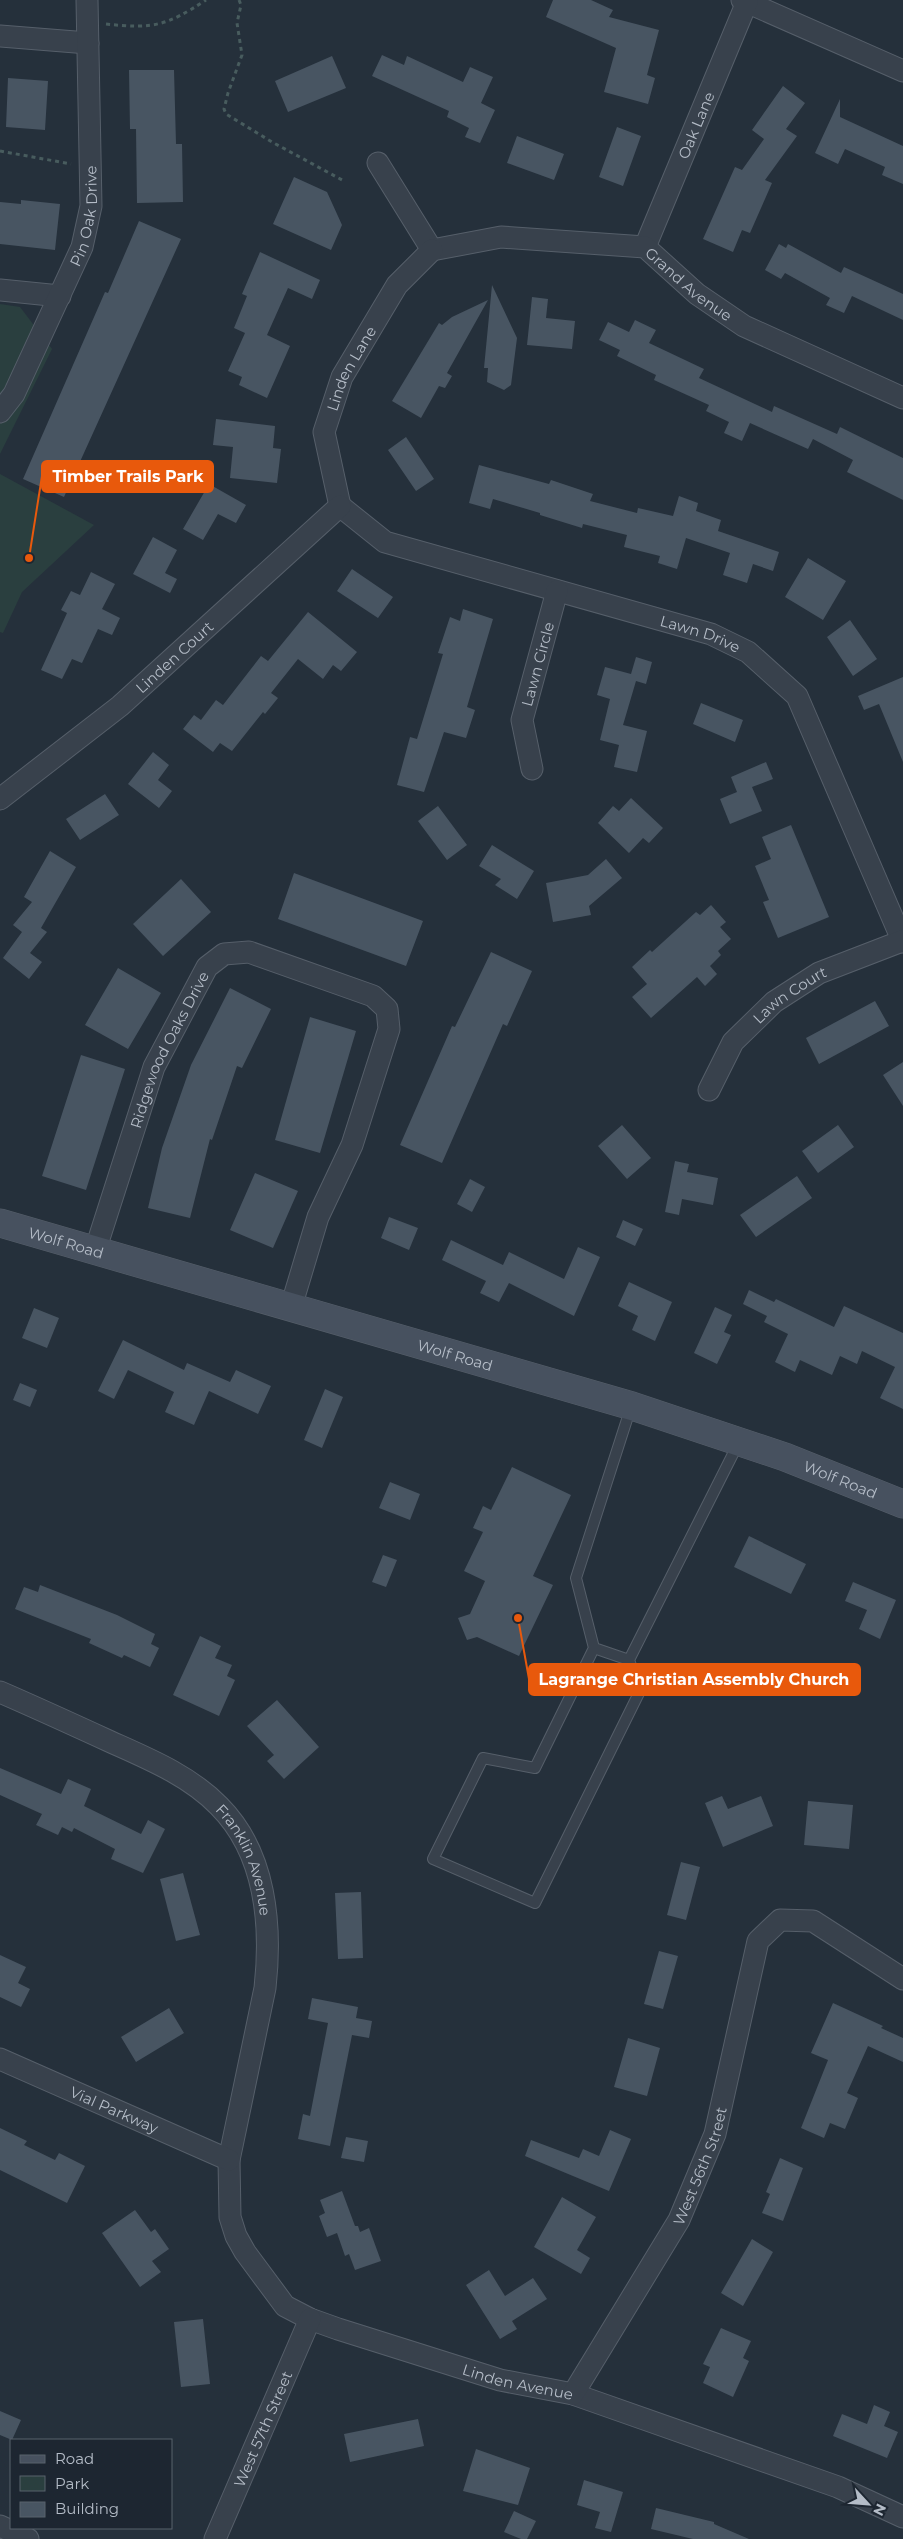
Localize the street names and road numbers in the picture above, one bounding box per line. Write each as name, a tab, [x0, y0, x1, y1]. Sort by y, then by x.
street label: Oak Lane	[673, 89, 718, 162]
street label: Pin Oak Drive	[65, 165, 101, 269]
street label: Grand Avenue	[642, 243, 736, 325]
street label: Linden Lane	[322, 322, 380, 413]
street label: Lawn Drive	[658, 611, 744, 656]
street label: Linden Court	[131, 617, 217, 697]
street label: Lawn Circle	[517, 620, 558, 708]
street label: Lawn Court	[748, 962, 829, 1027]
street label: Ridgewood Oaks Drive	[126, 968, 213, 1131]
street label: Wolf Road	[26, 1222, 106, 1262]
street label: Wolf Road	[415, 1335, 495, 1375]
street label: Wolf Road	[801, 1456, 880, 1502]
street label: Franklin Avenue	[212, 1800, 275, 1917]
street label: Vial Parkway	[67, 2082, 162, 2138]
street label: West 56th Street	[669, 2105, 730, 2228]
street label: Linden Avenue	[460, 2359, 575, 2403]
street label: West 57th Street	[229, 2368, 296, 2490]

